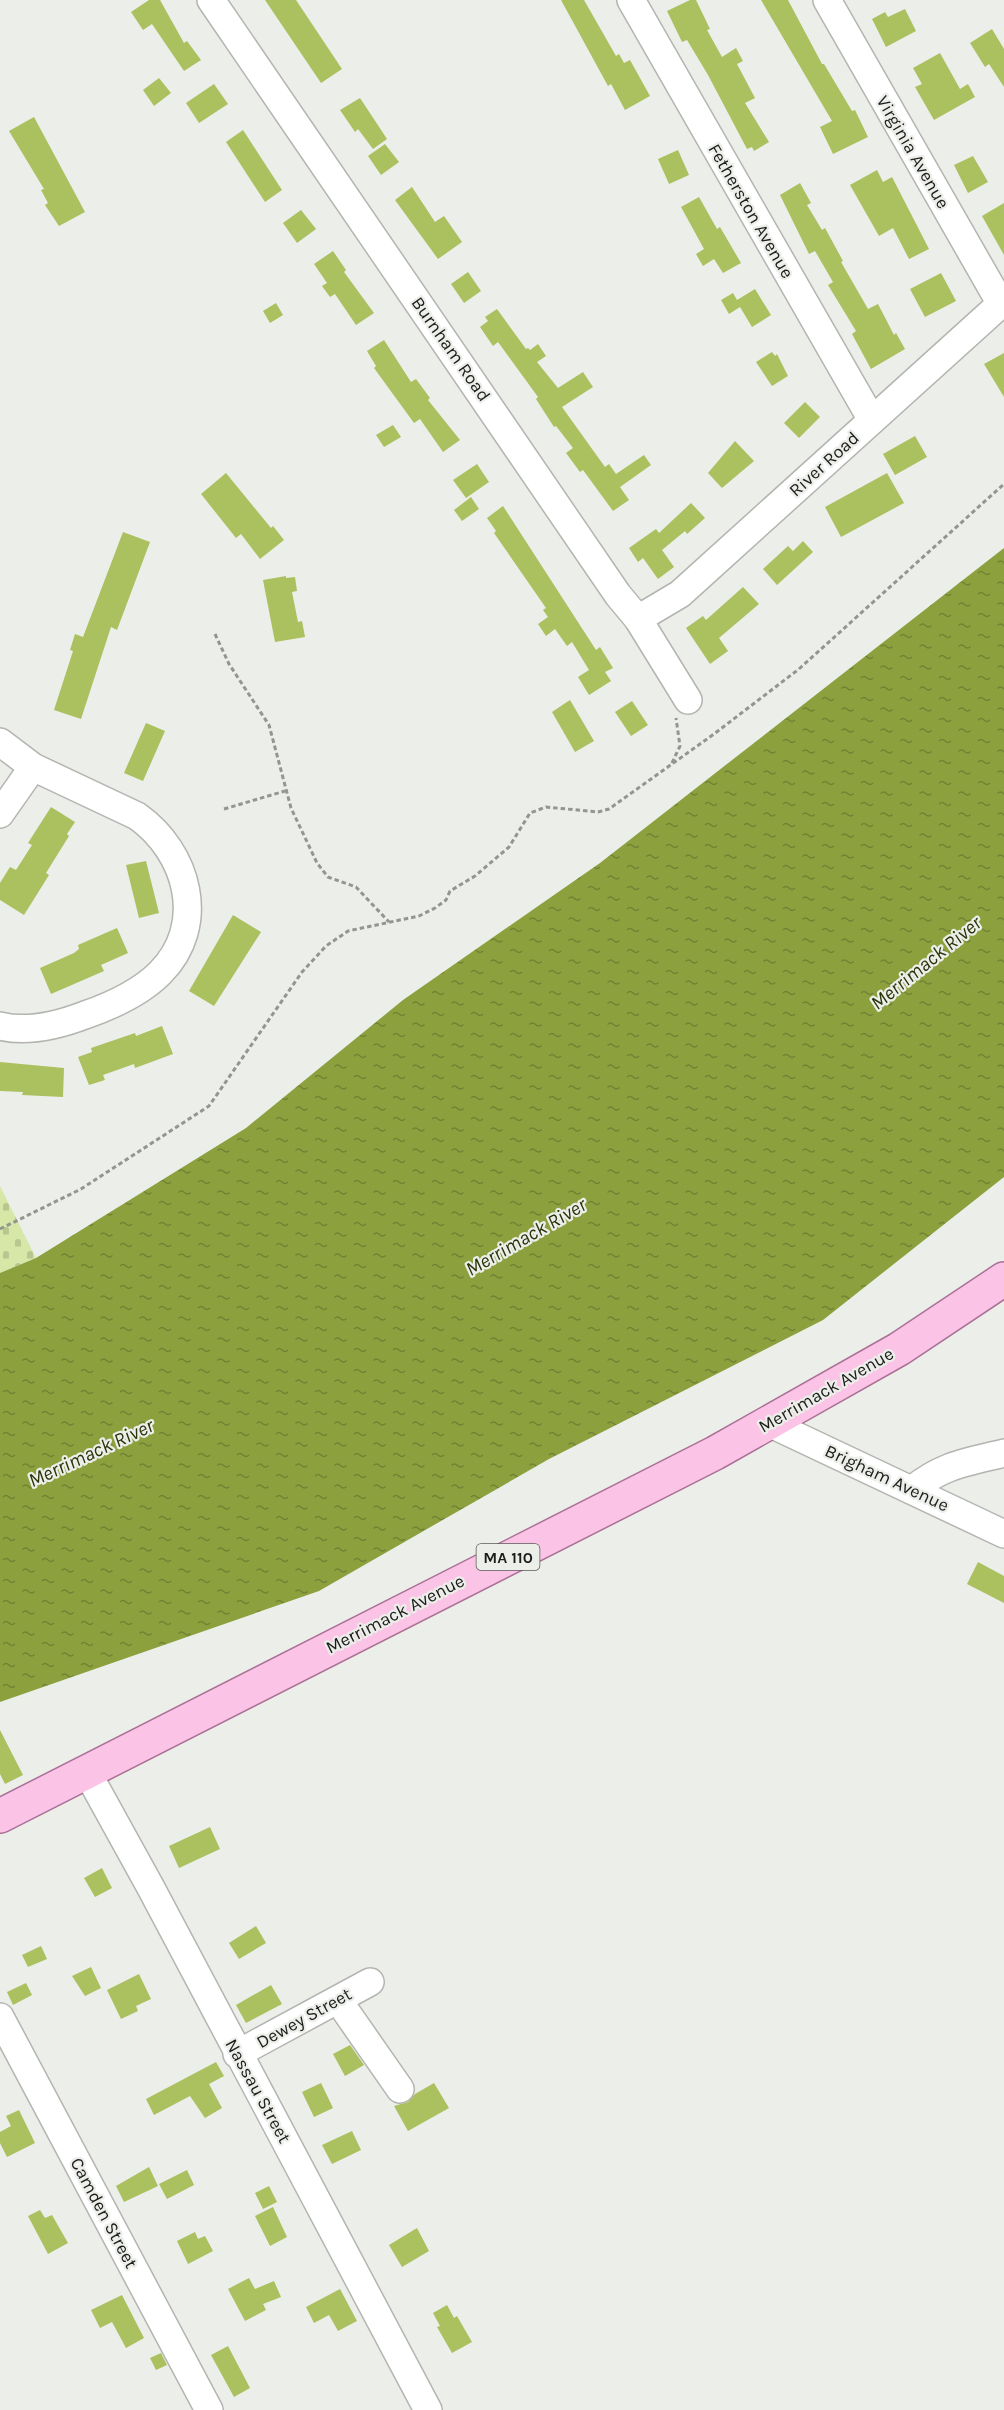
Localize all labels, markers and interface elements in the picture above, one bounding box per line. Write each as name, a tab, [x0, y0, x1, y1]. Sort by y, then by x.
street label: Virginia Avenue	[872, 92, 954, 212]
street label: Fetherston Avenue	[703, 140, 799, 282]
street label: Burnham Road	[407, 292, 495, 406]
street label: River Road	[784, 427, 864, 501]
water label: Merrimack River	[866, 911, 987, 1015]
water label: Merrimack River	[461, 1193, 592, 1281]
street label: Merrimack Avenue	[754, 1342, 898, 1438]
water label: Merrimack River	[25, 1413, 158, 1492]
street label: Brigham Avenue	[821, 1440, 953, 1516]
road number: MA 110	[476, 1544, 540, 1570]
street label: Merrimack Avenue	[322, 1570, 468, 1658]
street label: Dewey Street	[253, 1983, 356, 2053]
street label: Nassau Street	[220, 2035, 296, 2147]
street label: Camden Street	[66, 2154, 143, 2272]

